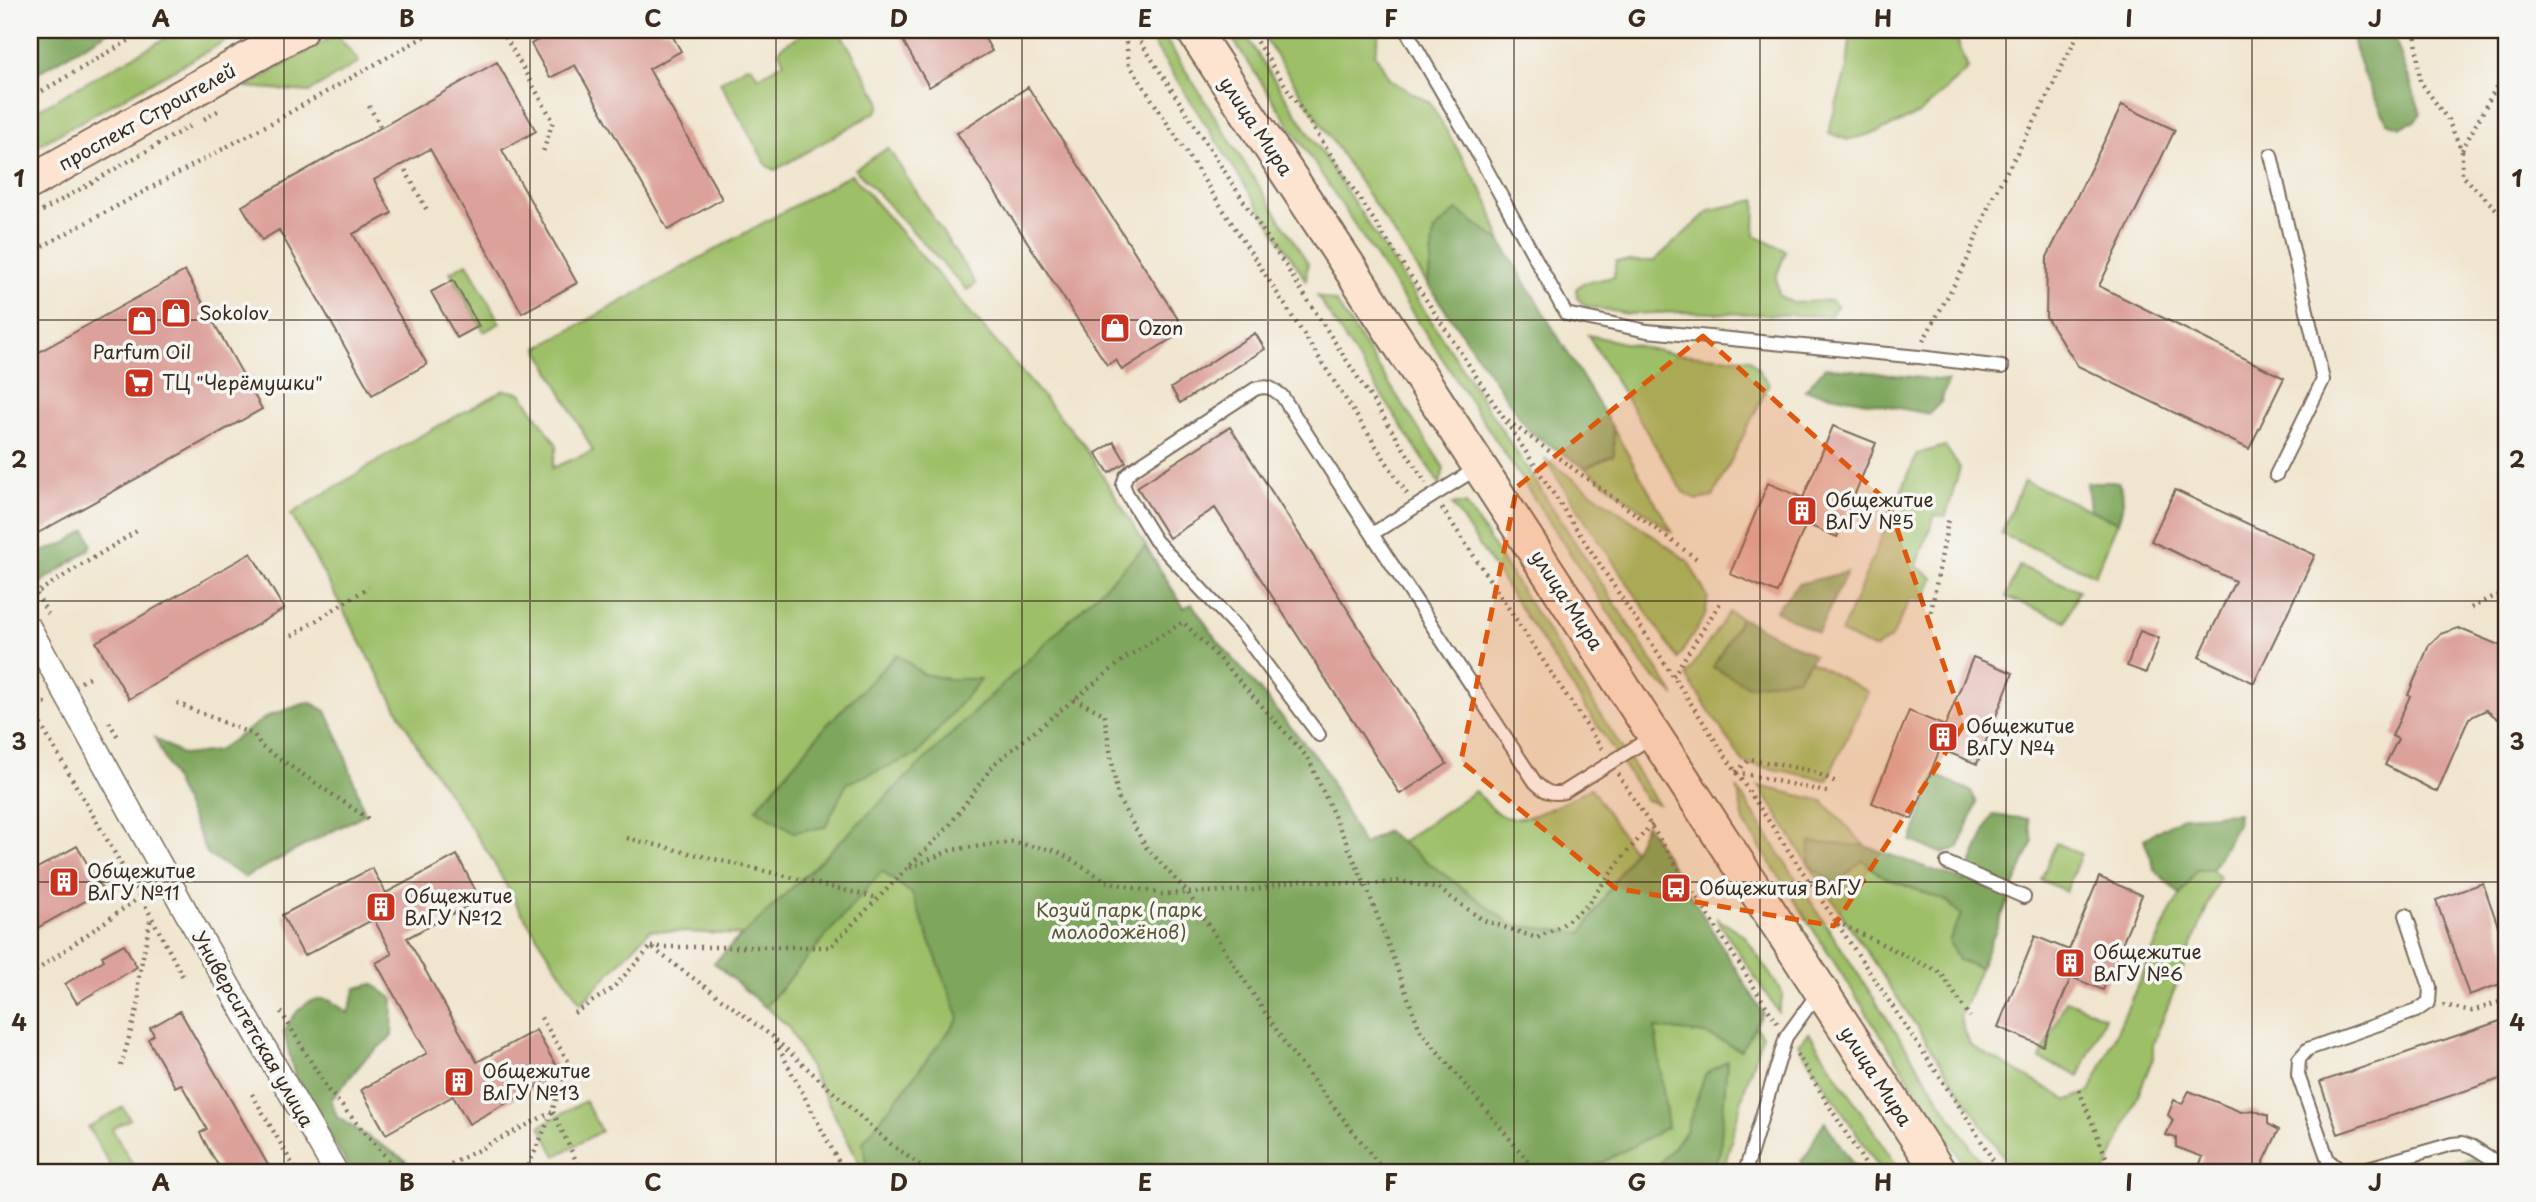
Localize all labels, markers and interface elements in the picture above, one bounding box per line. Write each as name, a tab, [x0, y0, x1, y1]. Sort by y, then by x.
text: A	[152, 0, 170, 35]
text: B	[399, 0, 415, 35]
text: C	[644, 0, 662, 35]
text: D	[890, 0, 908, 35]
text: E	[1138, 0, 1152, 35]
text: F	[1384, 0, 1398, 35]
text: G	[1628, 0, 1646, 35]
text: H	[1874, 0, 1892, 35]
text: I	[2125, 0, 2133, 35]
text: J	[2368, 0, 2382, 35]
street label: проспект Строителей	[53, 56, 240, 177]
street label: улица Мира	[1213, 70, 1300, 181]
text: 1	[14, 160, 25, 195]
text: 1	[2512, 160, 2523, 195]
shop icon: Sokolov	[159, 296, 193, 330]
place label: Sokolov	[199, 298, 269, 326]
shop icon: Parfum Oil	[125, 304, 159, 338]
shop icon: Ozon	[1098, 311, 1132, 345]
place label: Ozon	[1138, 313, 1183, 341]
place label: Parfum Oil	[93, 337, 191, 365]
supermarket icon: ТЦ "Черёмушки"	[122, 366, 156, 400]
place label: ТЦ "Черёмушки"	[162, 368, 323, 396]
text: 2	[11, 441, 27, 476]
text: 2	[2509, 441, 2525, 476]
place label: Общежитие ВлГУ №5	[1825, 485, 1934, 535]
building icon: Общежитие ВлГУ №5	[1785, 494, 1819, 528]
street label: улица Мира	[1525, 544, 1611, 655]
place label: Общежитие ВлГУ №4	[1966, 711, 2075, 761]
building icon: Общежитие ВлГУ №4	[1926, 720, 1960, 754]
text: 3	[11, 723, 27, 758]
text: 3	[2509, 723, 2525, 758]
place label: Общежитие ВлГУ №11	[87, 856, 196, 906]
building icon: Общежитие ВлГУ №11	[47, 865, 81, 899]
bus stop icon: Общежития ВлГУ	[1659, 871, 1693, 905]
place label: Общежития ВлГУ	[1699, 873, 1861, 901]
place label: Общежитие ВлГУ №12	[404, 881, 513, 931]
building icon: Общежитие ВлГУ №12	[364, 890, 398, 924]
park label: Козий парк (парк молодожёнов)	[1036, 895, 1203, 945]
street label: Университетская улица	[186, 925, 322, 1132]
place label: Общежитие ВлГУ №6	[2093, 937, 2202, 987]
building icon: Общежитие ВлГУ №6	[2053, 946, 2087, 980]
text: 4	[11, 1004, 27, 1039]
text: 4	[2509, 1004, 2525, 1039]
street label: улица Мира	[1834, 1020, 1920, 1131]
place label: Общежитие ВлГУ №13	[482, 1056, 591, 1106]
building icon: Общежитие ВлГУ №13	[442, 1065, 476, 1099]
text: A	[152, 1164, 170, 1199]
text: B	[399, 1164, 415, 1199]
text: C	[644, 1164, 662, 1199]
text: D	[890, 1164, 908, 1199]
text: E	[1138, 1164, 1152, 1199]
text: F	[1384, 1164, 1398, 1199]
text: G	[1628, 1164, 1646, 1199]
text: H	[1874, 1164, 1892, 1199]
text: I	[2125, 1164, 2133, 1199]
text: J	[2368, 1164, 2382, 1199]

